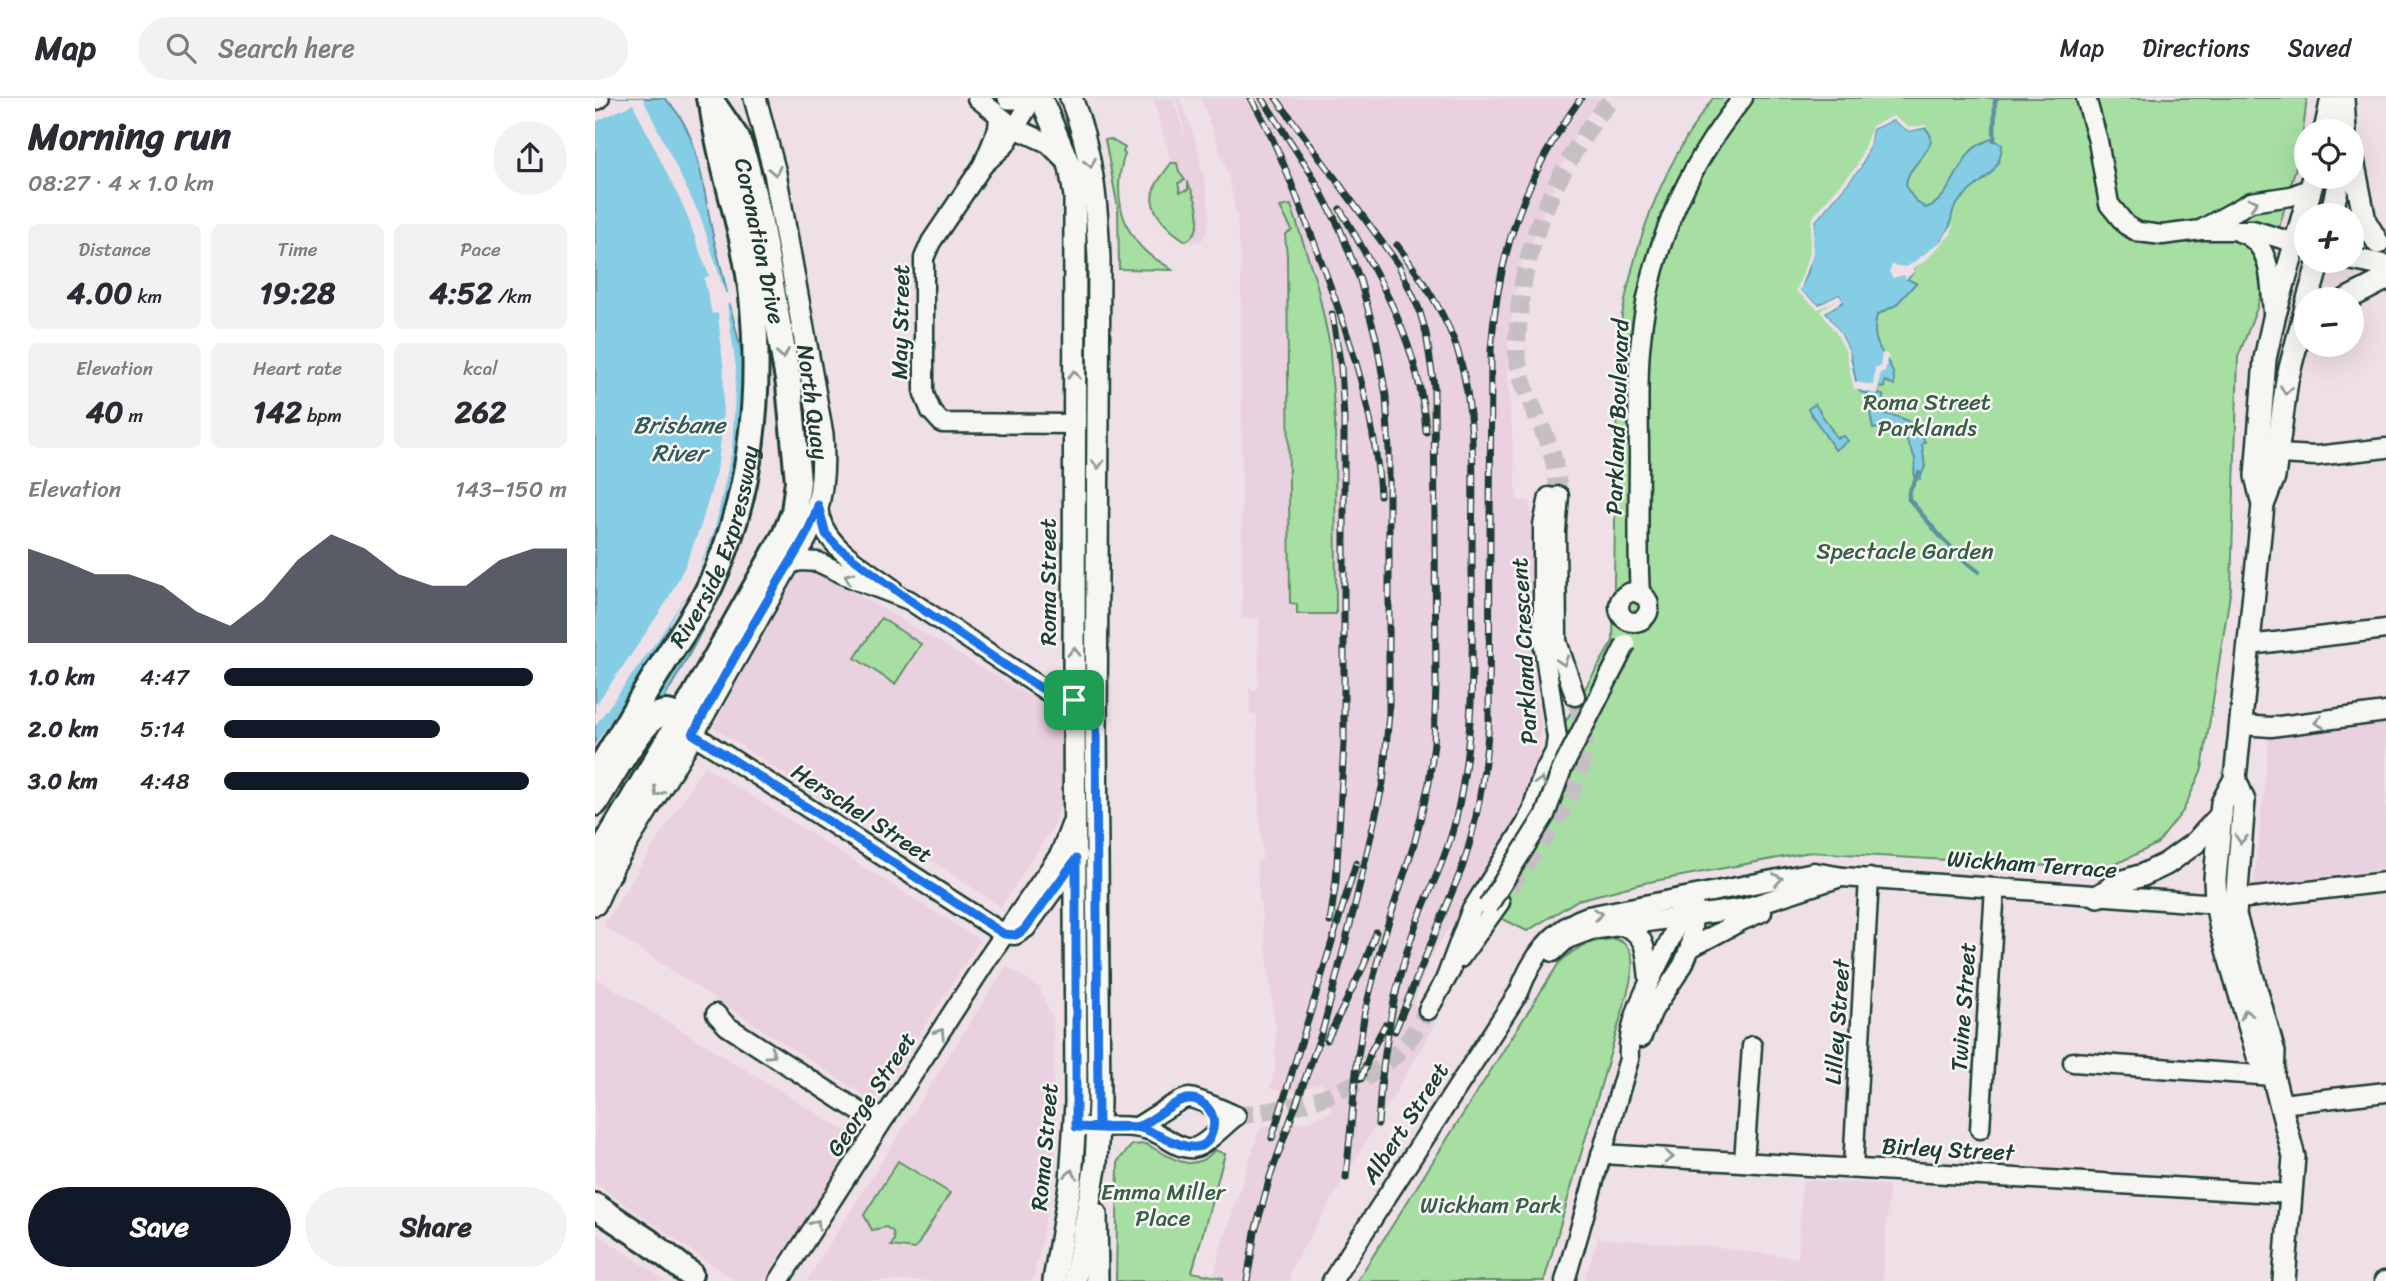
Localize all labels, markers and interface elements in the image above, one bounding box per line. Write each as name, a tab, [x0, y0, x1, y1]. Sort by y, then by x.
search box	[138, 17, 628, 80]
text: Map	[35, 19, 96, 77]
text: Search here	[218, 25, 355, 71]
text: Map	[2060, 27, 2104, 69]
text: Directions	[2142, 27, 2250, 69]
text: Saved	[2288, 27, 2351, 69]
icon: search	[162, 29, 200, 67]
text: Morning run	[28, 103, 231, 170]
map controls	[2294, 119, 2364, 357]
button: locate	[2294, 119, 2364, 189]
button: share	[493, 121, 567, 195]
street label: Coronation Drive	[722, 154, 797, 328]
one-way arrow	[1082, 157, 1097, 169]
text: 08:27 · 4 × 1.0 km	[28, 163, 214, 204]
one-way arrow	[766, 165, 781, 177]
one-way arrow	[2247, 197, 2259, 211]
button: +	[2294, 203, 2364, 273]
text: Distance	[78, 233, 151, 266]
text: Time	[277, 233, 318, 266]
text: Pace	[460, 233, 501, 266]
street label: May Street	[879, 264, 922, 380]
text: 4.00	[67, 266, 133, 320]
text: 19:28	[260, 266, 335, 320]
text: 4:52	[429, 266, 493, 320]
text: km	[133, 280, 162, 313]
text: /km	[493, 280, 532, 313]
button: −	[2294, 287, 2364, 357]
street label: Parkland Boulevard	[1594, 316, 1641, 516]
street label: North Quay	[784, 342, 841, 462]
one-way arrow	[775, 349, 790, 360]
text: Elevation	[76, 352, 153, 385]
text: Heart rate	[253, 352, 342, 385]
text: kcal	[463, 352, 498, 385]
one-way arrow	[1066, 370, 1082, 380]
park label: Roma Street Parklands	[1863, 382, 1991, 449]
one-way arrow	[2279, 384, 2294, 396]
text: 40	[86, 385, 124, 439]
text: 142	[253, 385, 302, 439]
text: 262	[455, 385, 506, 439]
text: m	[124, 399, 143, 432]
text: bpm	[302, 399, 342, 432]
water label: Brisbane River	[633, 404, 727, 474]
street label: Riverside Expressway	[658, 443, 771, 657]
one-way arrow	[1090, 459, 1106, 469]
text: Elevation	[28, 469, 121, 510]
text: 143–150 m	[455, 469, 567, 510]
street label: Roma Street	[1028, 518, 1069, 646]
park label: Spectacle Garden	[1816, 531, 1994, 572]
street label: Parkland Crescent	[1499, 557, 1550, 745]
one-way arrow	[844, 571, 856, 585]
one-way arrow	[1066, 646, 1082, 657]
one-way arrow	[1554, 655, 1569, 667]
text: 1.0 km	[28, 657, 95, 698]
text: 4:47	[140, 657, 189, 698]
pin	[1044, 670, 1104, 730]
icon: arrive	[1055, 681, 1093, 719]
text: 2.0 km	[28, 709, 99, 750]
text: 5:14	[140, 709, 185, 750]
one-way arrow	[2313, 714, 2324, 729]
street label: Herschel Street	[783, 752, 941, 875]
text: 3.0 km	[28, 761, 98, 802]
text: 4:48	[140, 761, 190, 802]
one-way arrow	[1533, 777, 1547, 789]
one-way arrow	[653, 785, 666, 798]
one-way arrow	[2234, 833, 2249, 844]
street label: Wickham Terrace	[1945, 838, 2119, 891]
one-way arrow	[1772, 872, 1784, 887]
one-way arrow	[1592, 907, 1604, 922]
street label: Twine Street	[1939, 941, 1988, 1073]
street label: Lilley Street	[1813, 956, 1862, 1086]
one-way arrow	[2240, 1009, 2254, 1021]
street label: George Street	[815, 1023, 927, 1165]
one-way arrow	[931, 1027, 944, 1040]
one-way arrow	[763, 1046, 776, 1059]
street label: Albert Street	[1350, 1054, 1460, 1193]
street label: Roma Street	[1019, 1082, 1070, 1212]
street label: Birley Street	[1881, 1126, 2017, 1174]
one-way arrow	[1664, 1150, 1675, 1165]
one-way arrow	[1064, 1168, 1079, 1180]
park label: Emma Miller Place	[1101, 1172, 1227, 1239]
park label: Wickham Park	[1420, 1185, 1562, 1226]
button: Save	[28, 1187, 291, 1267]
button: Share	[305, 1187, 567, 1267]
one-way arrow	[808, 1218, 821, 1231]

